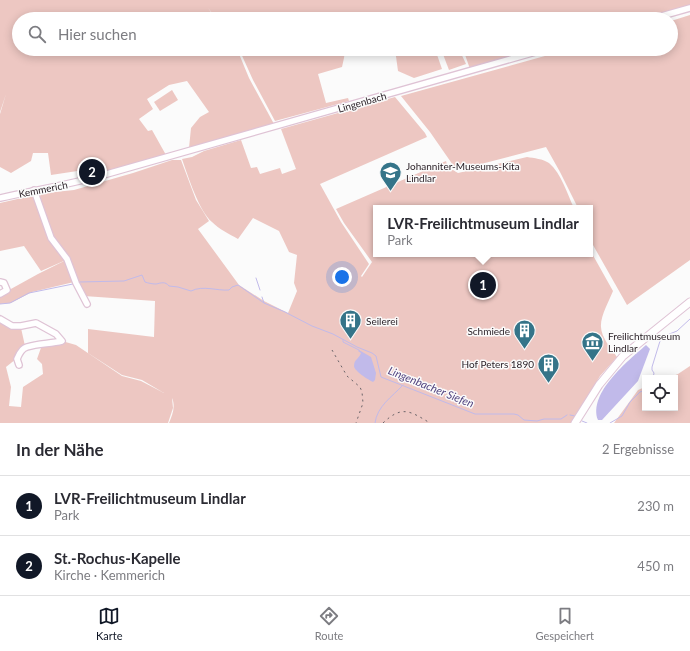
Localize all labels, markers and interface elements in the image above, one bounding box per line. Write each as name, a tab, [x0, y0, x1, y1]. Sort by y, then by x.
search box	[12, 12, 678, 56]
icon: search	[26, 23, 48, 45]
text: Hier suchen	[58, 25, 137, 43]
street label: Lingenbach	[336, 89, 388, 115]
pin: 2	[79, 157, 105, 187]
school or university icon: Johanniter-Museums-Kita Lindlar	[378, 159, 404, 192]
place label: Johanniter-Museums-Kita Lindlar	[406, 160, 520, 184]
street label: Kemmerich	[17, 178, 69, 200]
popup	[373, 205, 593, 257]
text: LVR-Freilichtmuseum Lindlar	[387, 214, 579, 232]
text: Park	[387, 232, 413, 248]
your location	[332, 267, 352, 287]
pin: 1	[470, 270, 496, 300]
building icon: Seilerei	[338, 308, 364, 341]
place label: Seilerei	[366, 315, 398, 327]
building icon: Schmiede	[512, 318, 538, 351]
place label: Schmiede	[467, 325, 510, 337]
museum icon: Freilichtmuseum Lindlar	[580, 329, 606, 362]
place label: Freilichtmuseum Lindlar	[608, 330, 680, 354]
building icon: Hof Peters 1890	[536, 351, 562, 384]
place label: Hof Peters 1890	[462, 358, 534, 370]
water label: Lingenbacher Siefen	[386, 363, 476, 410]
map controls	[642, 375, 678, 411]
button: locate	[642, 375, 678, 411]
text: In der Nähe	[16, 439, 104, 460]
text: 2 Ergebnisse	[602, 441, 674, 457]
text: LVR-Freilichtmuseum Lindlar	[54, 489, 246, 507]
text: 1	[25, 498, 33, 514]
text: 230 m	[637, 498, 674, 514]
text: Park	[54, 507, 79, 523]
text: St.-Rochus-Kapelle	[54, 549, 181, 567]
text: 2	[25, 558, 33, 574]
text: 450 m	[637, 558, 674, 574]
text: Kirche · Kemmerich	[54, 567, 165, 583]
tab: Karte	[96, 605, 123, 642]
tab: Route	[315, 605, 343, 642]
tab: Gespeichert	[536, 605, 594, 642]

